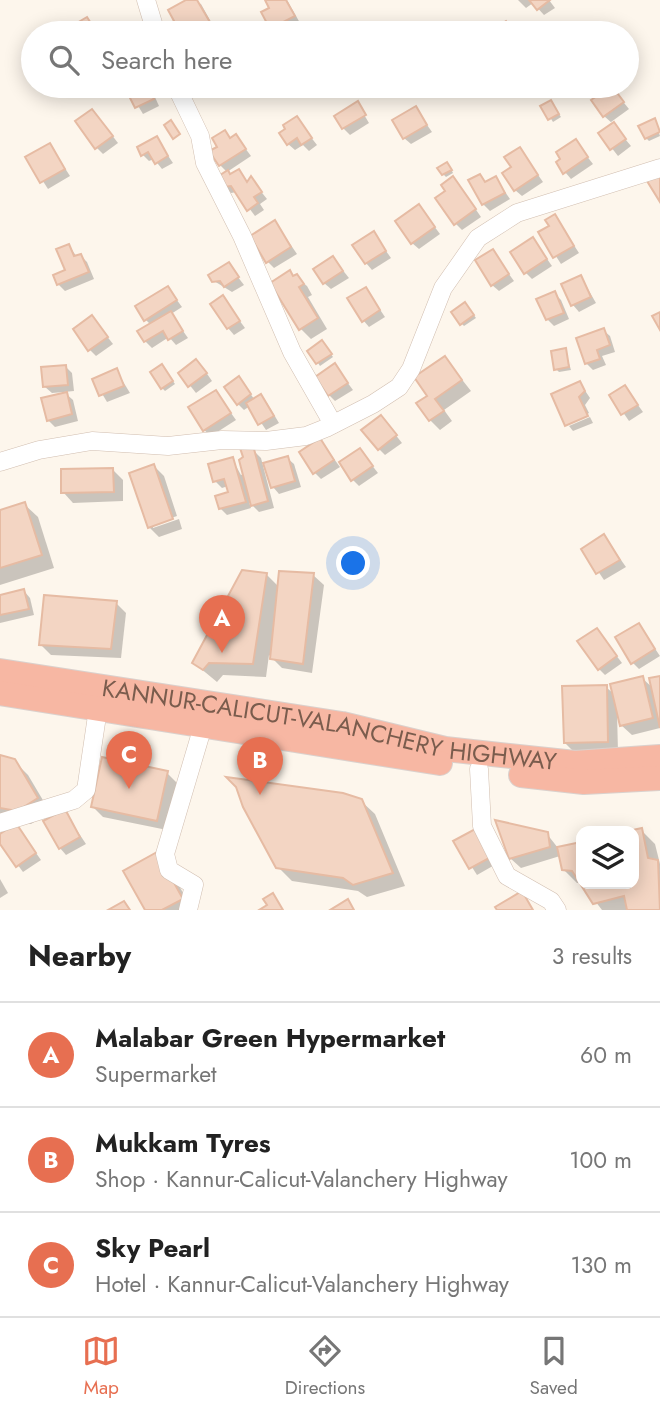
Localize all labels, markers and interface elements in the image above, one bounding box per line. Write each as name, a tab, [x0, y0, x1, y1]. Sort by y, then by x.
search box	[21, 21, 639, 98]
icon: search	[45, 41, 83, 79]
text: Search here	[101, 41, 233, 79]
your location	[336, 546, 370, 580]
pin: A	[199, 595, 245, 653]
street label: KANNUR-CALICUT-VALANCHERY HIGHWAY	[100, 674, 560, 774]
pin: C	[106, 731, 152, 789]
pin: B	[237, 737, 283, 795]
map controls	[576, 826, 639, 889]
button: layers	[576, 826, 639, 889]
text: Nearby	[28, 934, 131, 977]
text: 3 results	[552, 939, 632, 973]
text: Malabar Green Hypermarket	[95, 1019, 445, 1057]
text: A	[43, 1038, 59, 1072]
text: 60 m	[580, 1038, 632, 1072]
text: Supermarket	[95, 1057, 217, 1091]
text: Mukkam Tyres	[95, 1124, 271, 1162]
text: B	[43, 1143, 59, 1177]
text: 100 m	[569, 1143, 632, 1177]
text: Shop · Kannur-Calicut-Valanchery Highway	[95, 1162, 508, 1196]
text: Sky Pearl	[95, 1229, 210, 1267]
text: C	[43, 1248, 59, 1282]
text: 130 m	[570, 1248, 632, 1282]
text: Hotel · Kannur-Calicut-Valanchery Highway	[95, 1267, 509, 1301]
tab: Map	[82, 1332, 120, 1401]
tab: Directions	[285, 1332, 365, 1401]
tab: Saved	[530, 1332, 578, 1401]

